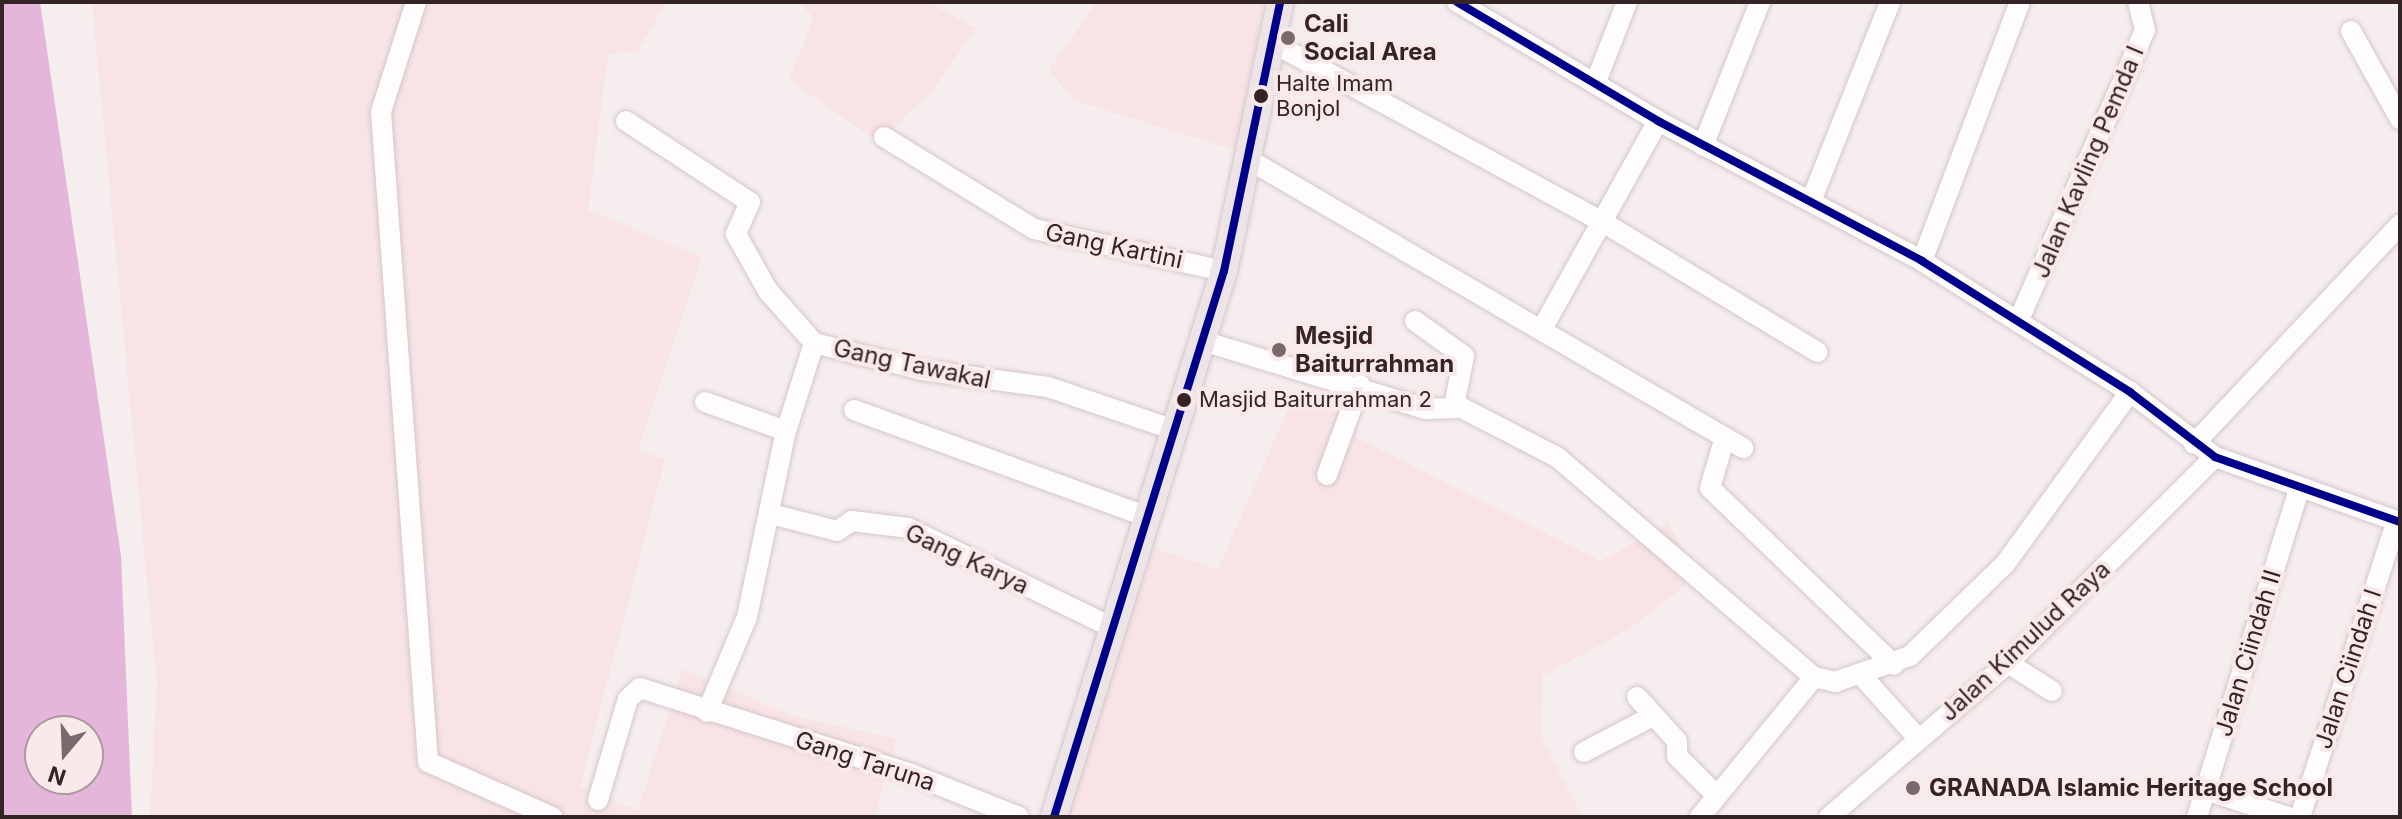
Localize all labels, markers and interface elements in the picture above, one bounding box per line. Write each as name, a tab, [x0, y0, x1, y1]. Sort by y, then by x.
place label: Cali Social Area	[1304, 10, 1437, 66]
marker: Cali Social Area	[1279, 29, 1297, 47]
street label: Jalan Kavling Pemda I	[2026, 42, 2150, 282]
place label: Halte Imam Bonjol	[1276, 70, 1393, 122]
marker: Halte Imam Bonjol	[1253, 88, 1269, 104]
street label: Gang Kartini	[1043, 217, 1185, 275]
place label: Mesjid Baiturrahman	[1295, 322, 1454, 378]
street label: Gang Tawakal	[831, 333, 993, 395]
marker: Mesjid Baiturrahman	[1270, 341, 1288, 359]
place label: Masjid Baiturrahman 2	[1199, 387, 1432, 413]
marker: Masjid Baiturrahman 2	[1176, 392, 1192, 408]
street label: Gang Karya	[901, 518, 1033, 600]
street label: Jalan Kimulud Raya	[1934, 555, 2116, 727]
street label: Jalan Ciindah II	[2209, 566, 2287, 740]
street label: Jalan Ciindah I	[2309, 585, 2387, 753]
north arrow	[24, 715, 104, 795]
street label: Gang Taruna	[792, 725, 938, 797]
text: N	[45, 761, 69, 791]
place label: GRANADA Islamic Heritage School	[1929, 774, 2333, 802]
marker: GRANADA Islamic Heritage School	[1904, 779, 1922, 797]

